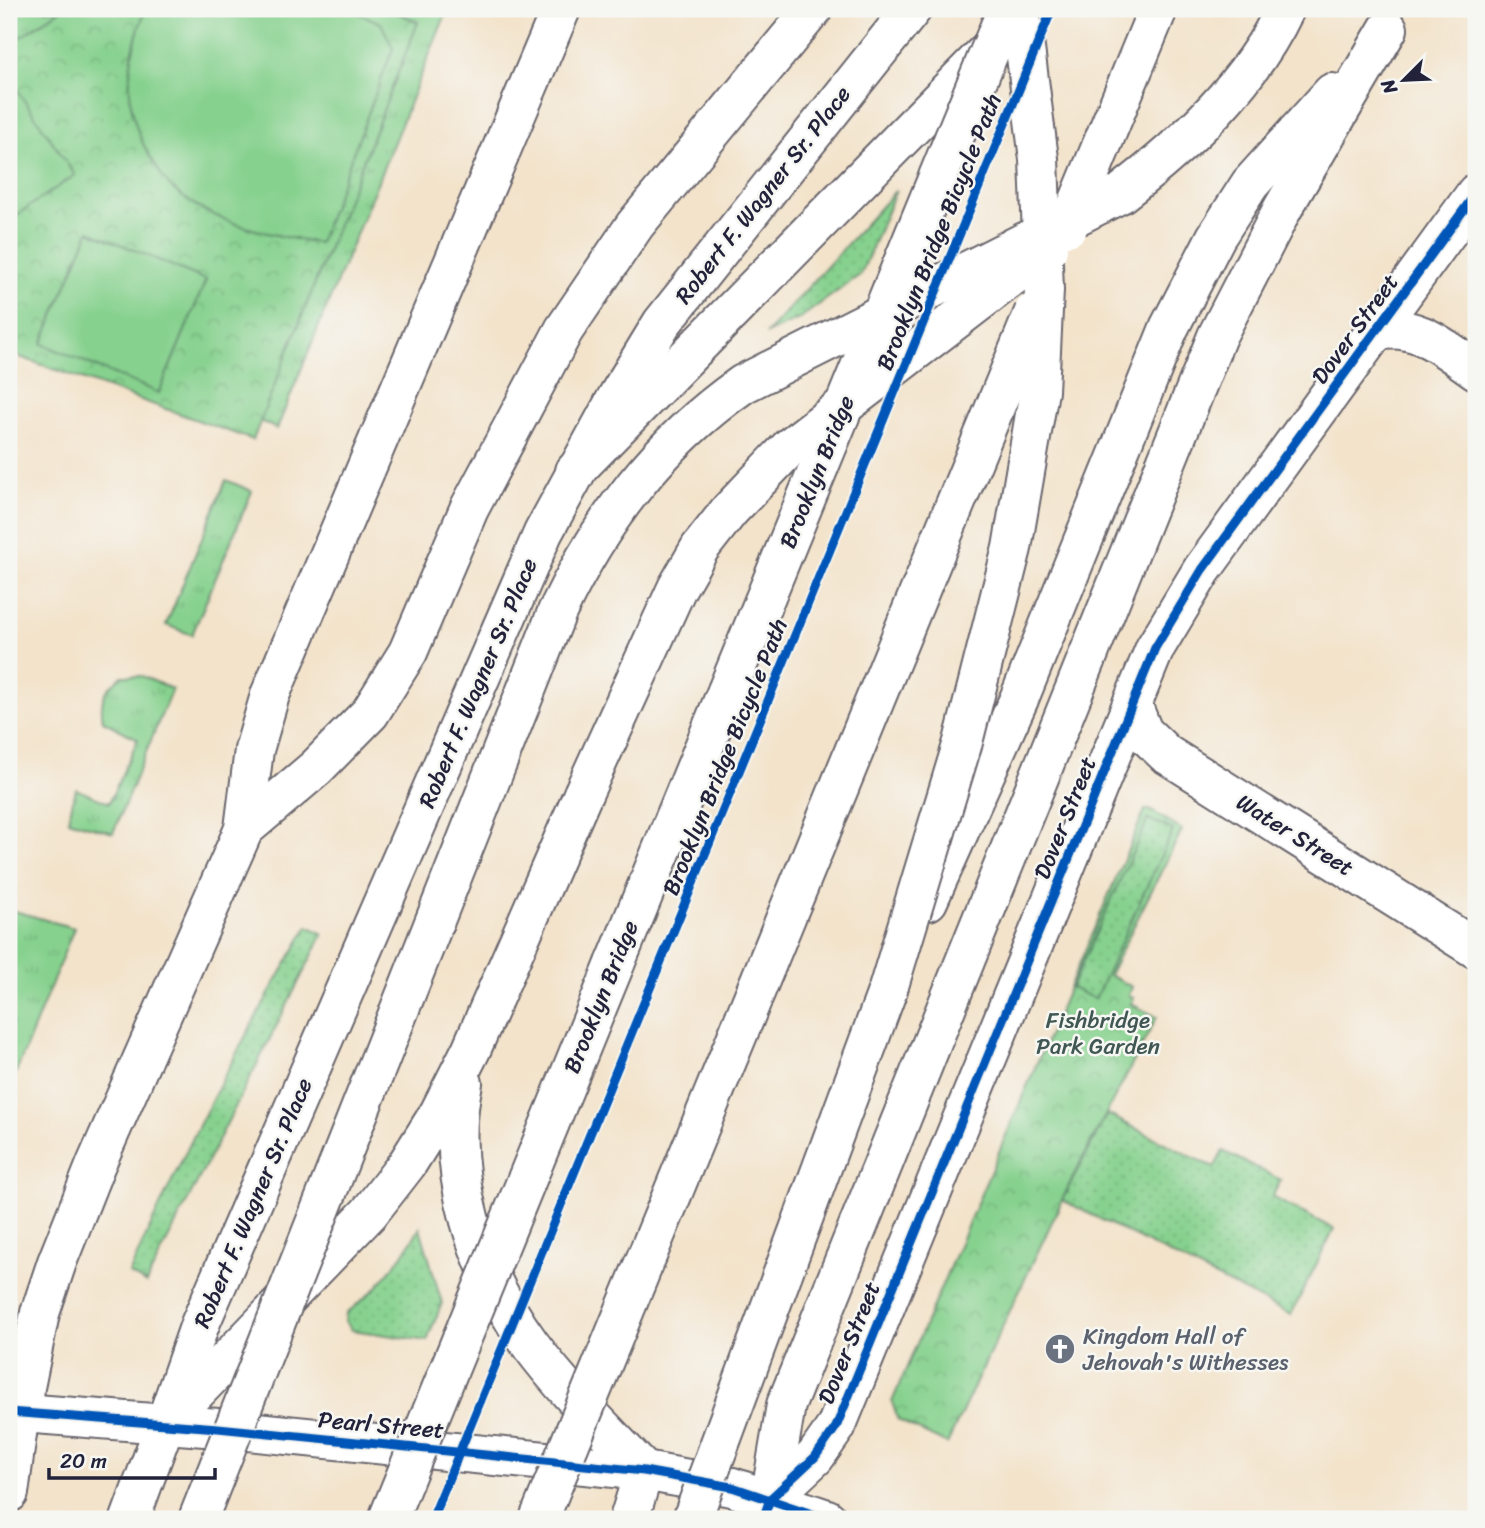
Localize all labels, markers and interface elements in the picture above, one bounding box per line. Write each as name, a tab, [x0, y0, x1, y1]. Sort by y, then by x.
north arrow	[1370, 46, 1440, 116]
text: N	[1371, 73, 1407, 100]
street label: Robert F. Wagner Sr. Place	[664, 76, 862, 313]
street label: Brooklyn Bridge Bicycle Path	[865, 87, 1013, 377]
street label: Dover Street	[1300, 265, 1410, 393]
street label: Brooklyn Bridge	[768, 389, 866, 555]
street label: Robert F. Wagner Sr. Place	[407, 551, 549, 815]
street label: Brooklyn Bridge Bicycle Path	[651, 612, 799, 902]
street label: Dover Street	[1022, 750, 1108, 886]
street label: Water Street	[1228, 782, 1362, 888]
street label: Brooklyn Bridge	[552, 914, 650, 1080]
park label: Fishbridge Park Garden	[1036, 1000, 1160, 1067]
street label: Robert F. Wagner Sr. Place	[182, 1071, 324, 1335]
street label: Dover Street	[806, 1275, 892, 1411]
place label: Kingdom Hall of Jehovah's Withesses	[1082, 1316, 1289, 1383]
church icon: Kingdom Hall of Jehovah's Withesses	[1043, 1332, 1077, 1366]
street label: Pearl Street	[316, 1399, 446, 1451]
scale bar	[49, 1437, 215, 1481]
text: 20 m	[60, 1442, 107, 1480]

